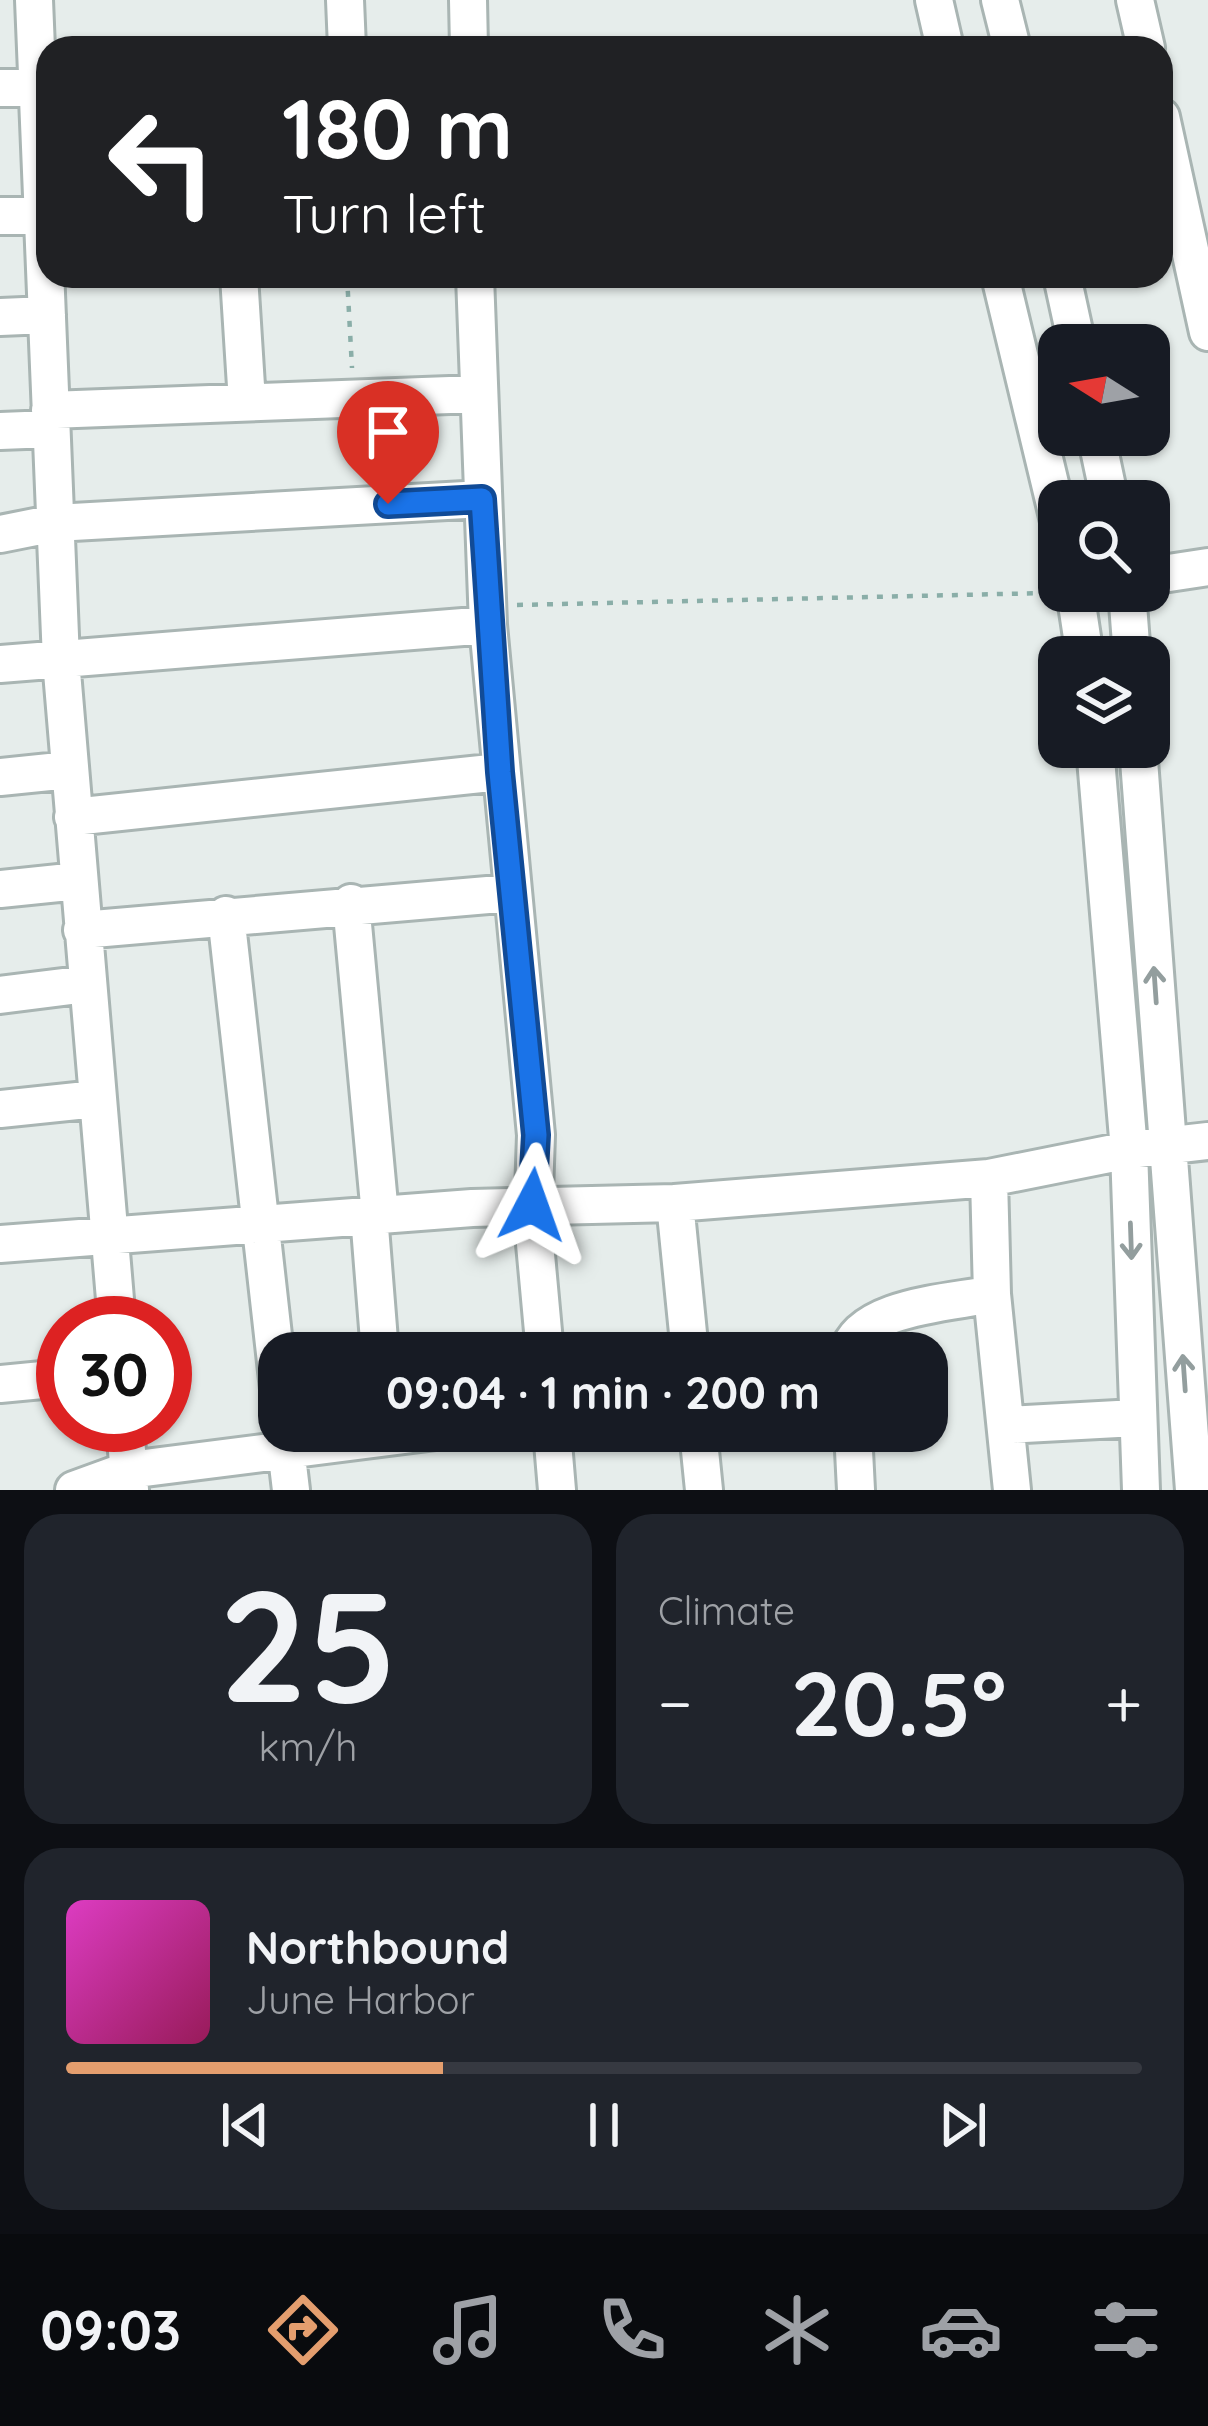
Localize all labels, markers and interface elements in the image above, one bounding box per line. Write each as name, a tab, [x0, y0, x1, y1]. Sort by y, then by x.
text: 180 m	[282, 75, 513, 180]
icon: left	[84, 84, 240, 240]
text: Turn left	[282, 179, 486, 247]
north arrow	[1038, 324, 1170, 456]
map controls	[1038, 324, 1170, 768]
pin	[337, 381, 439, 504]
icon: arrive	[355, 399, 421, 465]
button: search	[1038, 480, 1170, 612]
button: layers	[1038, 636, 1170, 768]
one-way arrow	[1143, 966, 1166, 1005]
position arrow	[469, 1142, 595, 1268]
one-way arrow	[1120, 1220, 1143, 1259]
speed limit sign: 30	[36, 1296, 192, 1452]
one-way arrow	[1172, 1354, 1195, 1393]
text: 09:04 · 1 min · 200 m	[386, 1364, 820, 1420]
text: 25	[219, 1546, 397, 1741]
text: Climate	[658, 1586, 795, 1635]
text: 20.5°	[791, 1646, 1007, 1759]
text: −	[658, 1661, 692, 1744]
text: +	[1105, 1661, 1142, 1744]
text: km/h	[259, 1722, 357, 1771]
text: Northbound	[246, 1919, 509, 1975]
text: June Harbor	[246, 1975, 475, 2024]
icon: previous	[212, 2092, 278, 2158]
icon: pause	[571, 2092, 637, 2158]
icon: next	[930, 2092, 996, 2158]
icon: directions	[261, 2288, 345, 2372]
icon: music	[426, 2288, 510, 2372]
icon: phone	[590, 2288, 674, 2372]
icon: climate	[755, 2288, 839, 2372]
icon: car	[919, 2288, 1003, 2372]
icon: filters	[1084, 2288, 1168, 2372]
text: 09:03	[40, 2296, 181, 2364]

